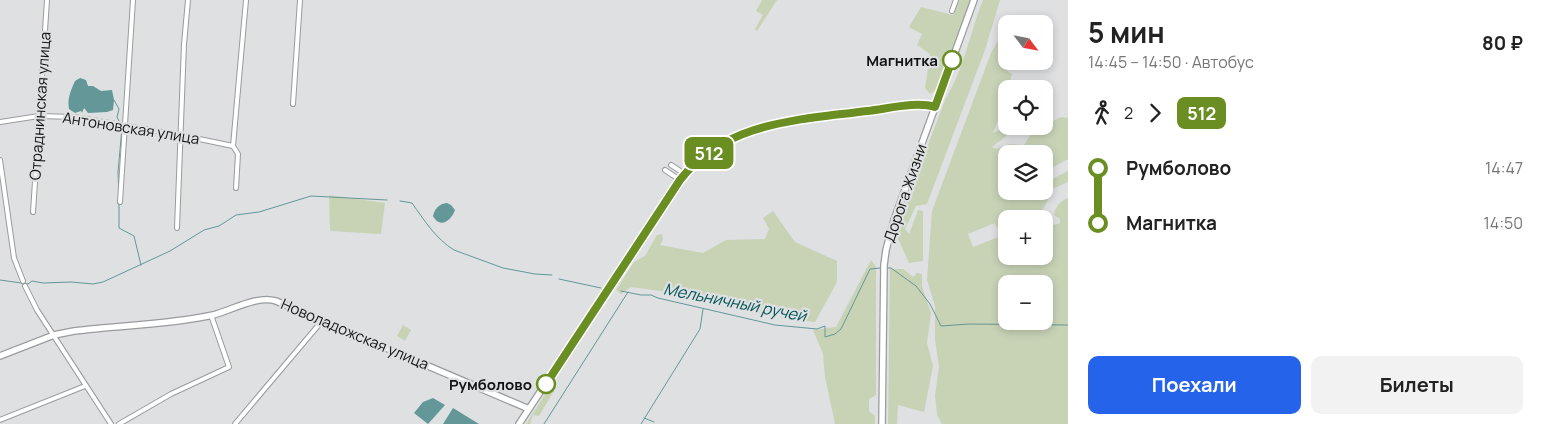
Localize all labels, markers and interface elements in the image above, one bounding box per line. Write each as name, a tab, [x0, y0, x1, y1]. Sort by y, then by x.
text: 5 мин	[1088, 13, 1165, 51]
north arrow	[998, 15, 1052, 70]
map controls	[998, 15, 1053, 330]
text: 80 ₽	[1482, 30, 1523, 56]
street label: Отраднинская улица	[24, 31, 56, 181]
place label: Магнитка	[866, 50, 938, 71]
marker: Магнитка	[942, 50, 962, 70]
text: 14:45 – 14:50 · Автобус	[1088, 51, 1254, 73]
button: locate	[998, 80, 1053, 135]
icon: walk	[1088, 99, 1116, 127]
icon: forward	[1141, 99, 1169, 127]
text: 512	[1187, 101, 1216, 125]
text: 2	[1124, 102, 1133, 124]
street label: Антоновская улица	[61, 107, 201, 149]
line badge: 512	[680, 137, 738, 169]
text: 512	[694, 141, 724, 165]
street label: Дорога Жизни	[878, 141, 932, 245]
button: layers	[998, 145, 1053, 200]
text: Румболово	[1126, 155, 1231, 181]
text: 14:47	[1485, 157, 1523, 179]
button: +	[998, 210, 1053, 265]
text: Магнитка	[1126, 210, 1217, 236]
text: 14:50	[1484, 212, 1523, 234]
button: −	[998, 275, 1053, 330]
water label: Мельничный ручей	[662, 277, 810, 327]
street label: Новоладожская улица	[278, 293, 432, 375]
button: Поехали	[1088, 356, 1301, 414]
button: Билеты	[1311, 356, 1523, 414]
place label: Румболово	[449, 374, 532, 395]
marker: Румболово	[536, 374, 556, 394]

